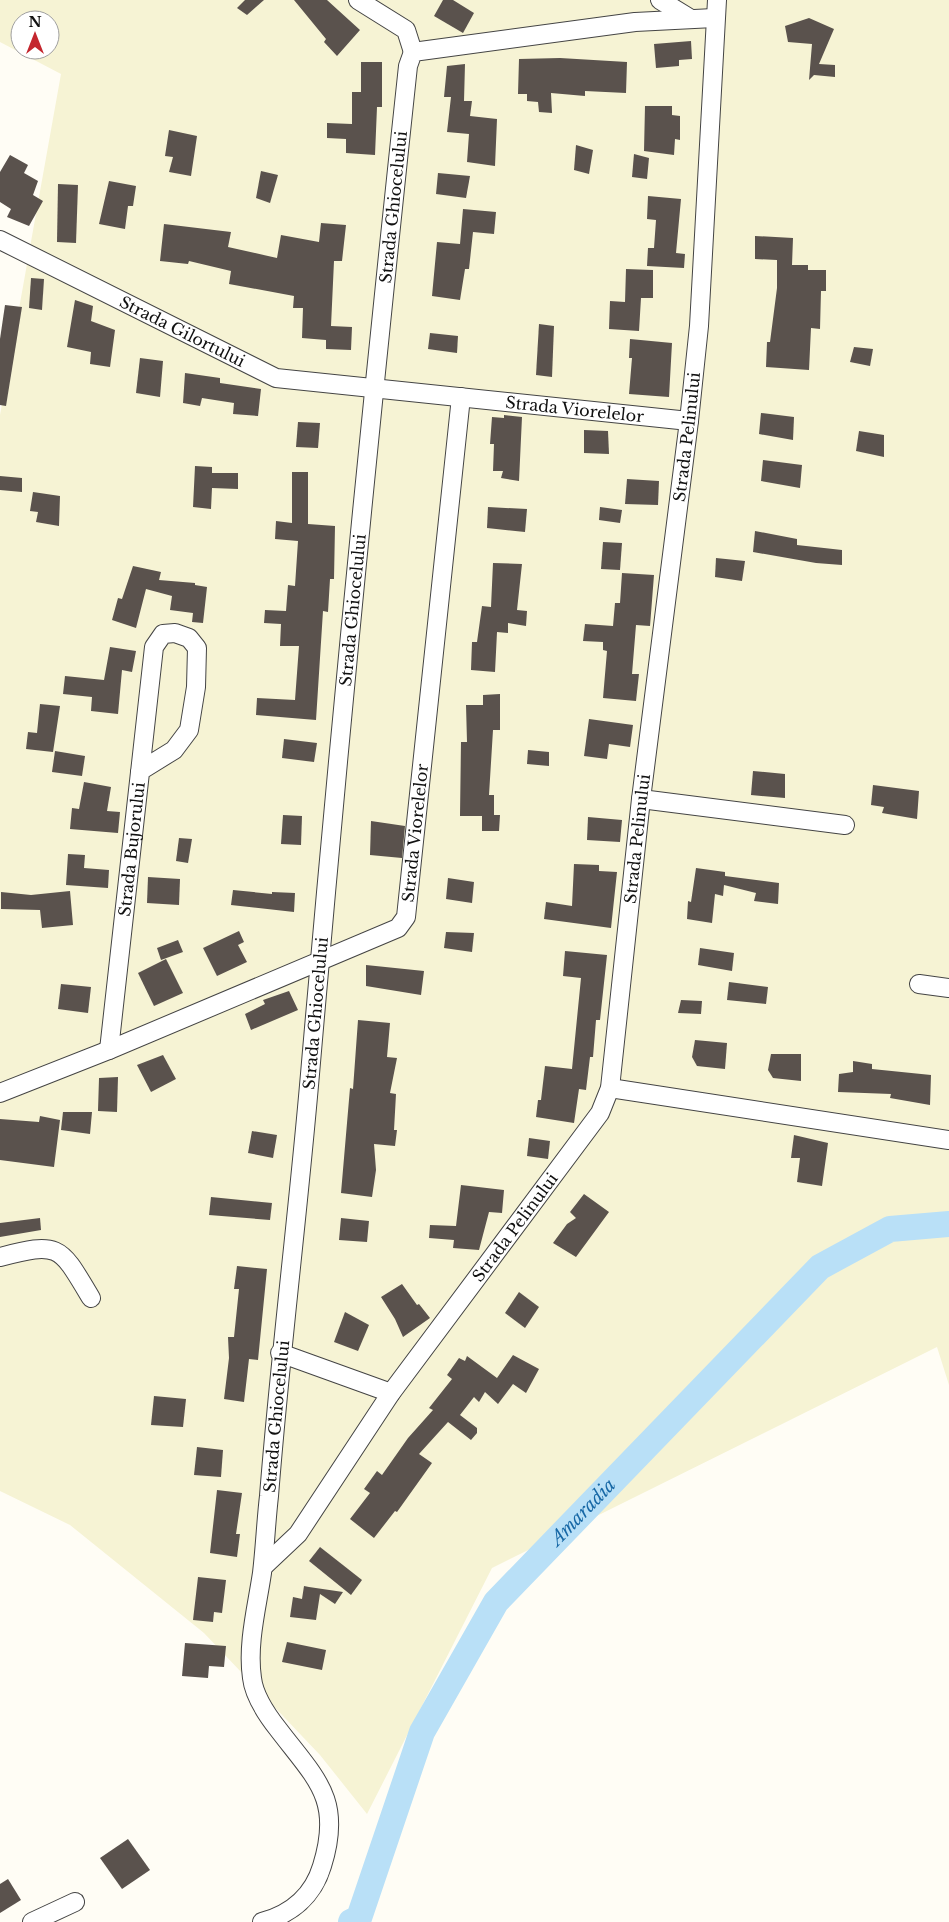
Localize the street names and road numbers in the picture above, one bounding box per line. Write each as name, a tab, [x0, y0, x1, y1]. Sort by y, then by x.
street label: Strada Ghiocelului	[375, 129, 411, 284]
street label: Strada Gilortului	[116, 291, 249, 371]
street label: Strada Pelinului	[669, 370, 704, 503]
street label: Strada Viorelelor	[505, 392, 645, 426]
street label: Strada Ghiocelului	[335, 532, 370, 687]
street label: Strada Viorelelor	[398, 762, 432, 903]
street label: Strada Pelinului	[620, 772, 654, 905]
street label: Strada Bujorului	[114, 781, 149, 917]
street label: Strada Ghiocelului	[299, 936, 332, 1090]
street label: Strada Pelinului	[468, 1168, 562, 1285]
street label: Strada Ghiocelului	[259, 1339, 293, 1493]

